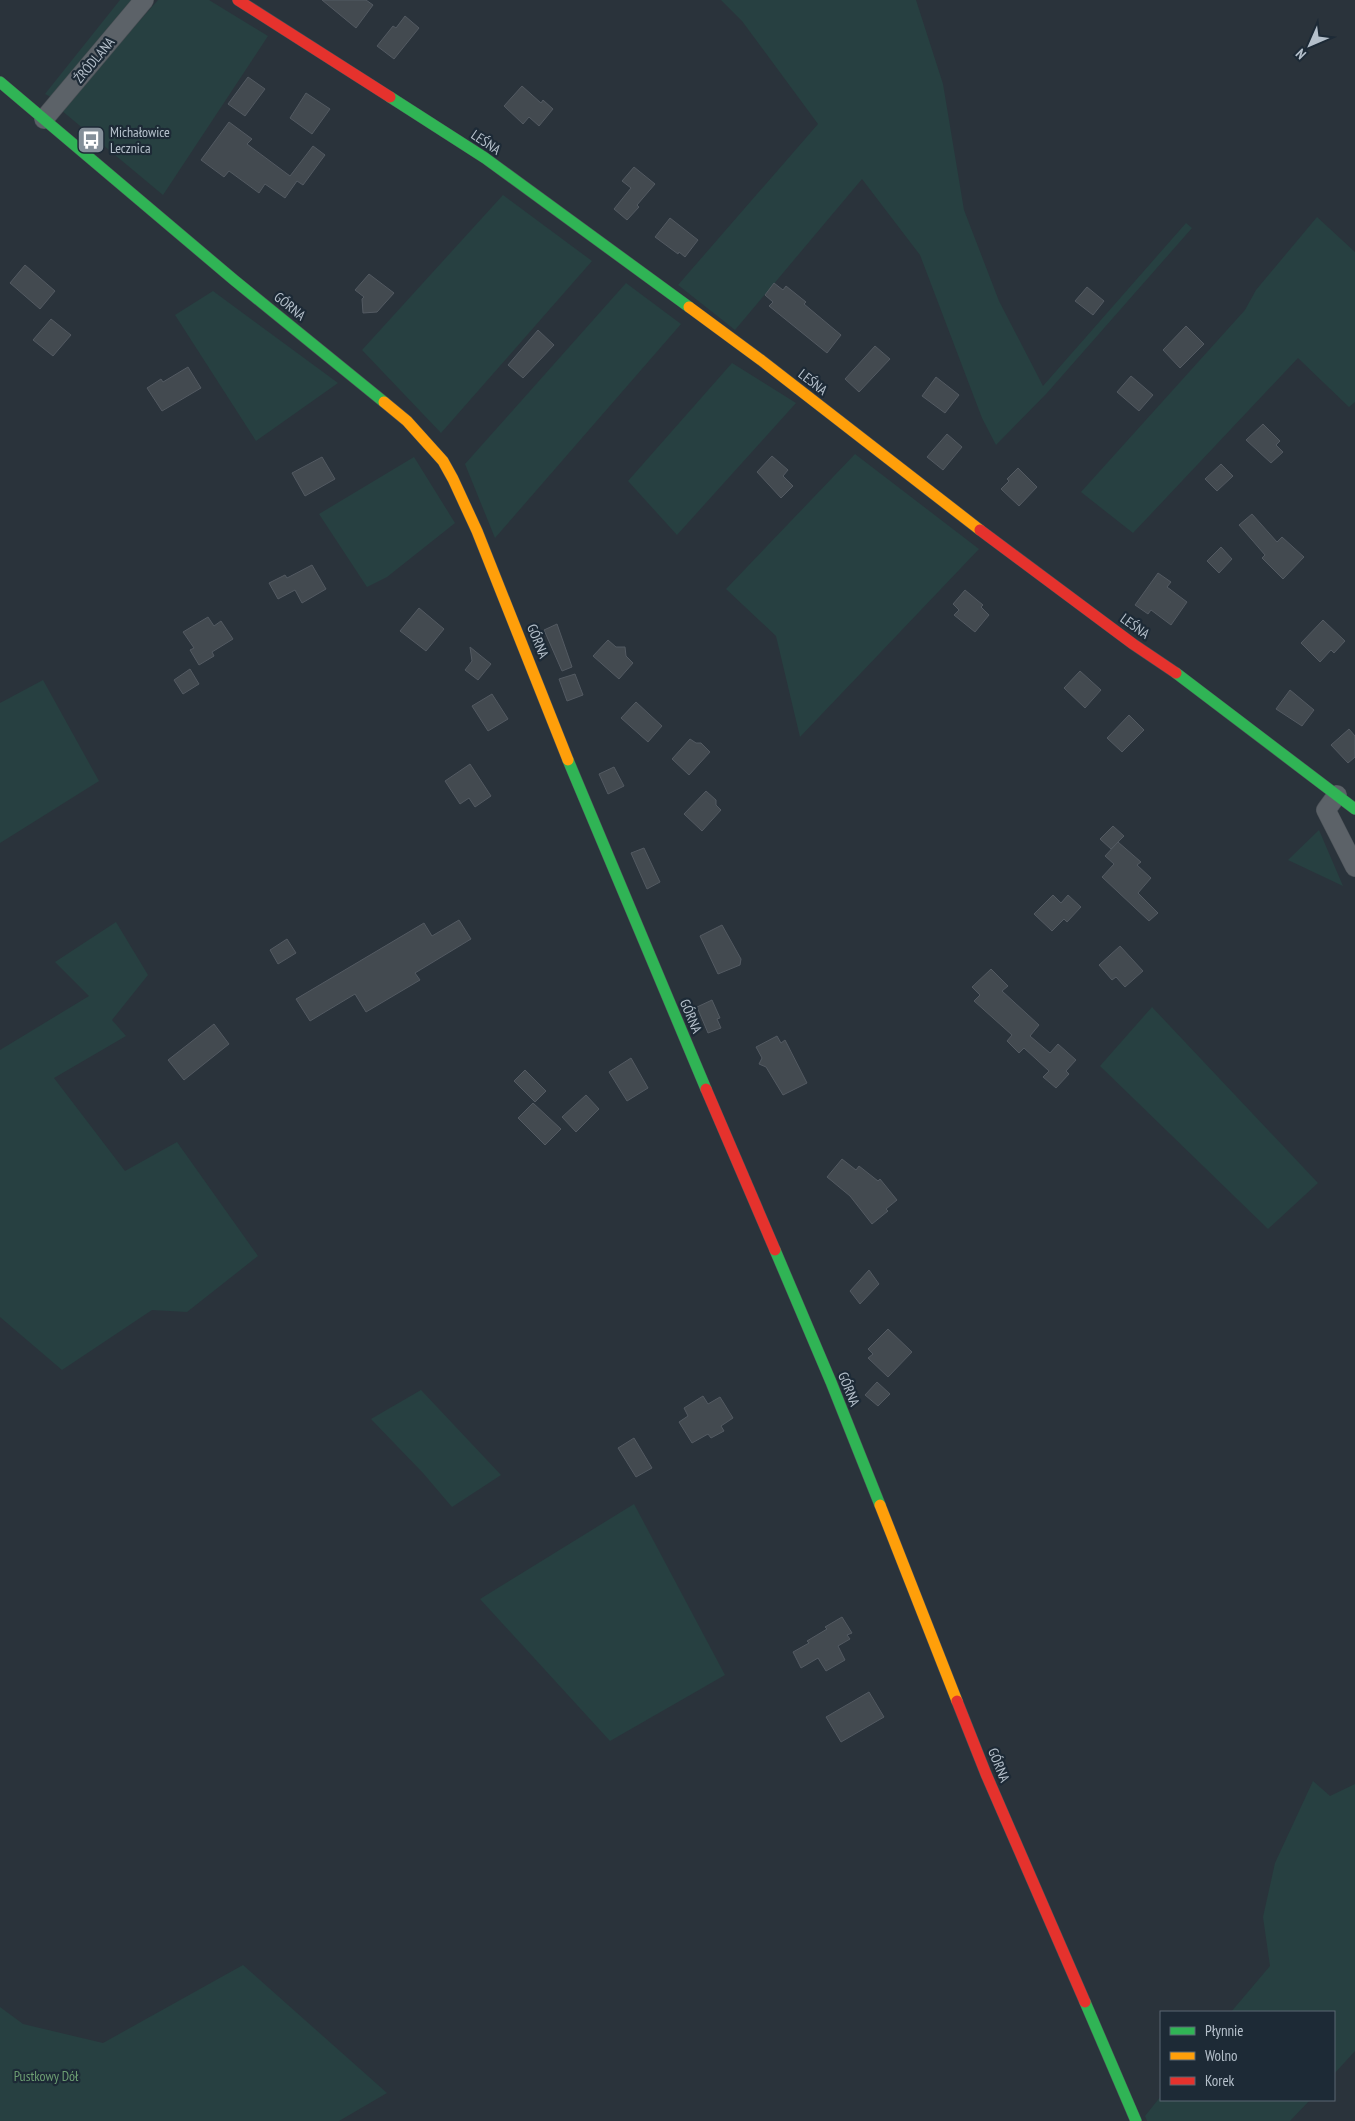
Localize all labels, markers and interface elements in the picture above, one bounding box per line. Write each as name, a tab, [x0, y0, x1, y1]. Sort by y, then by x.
north arrow	[1285, 20, 1335, 70]
street label: ŹRÓDLANA	[70, 33, 119, 87]
text: N	[1292, 45, 1310, 63]
place label: Michałowice Lecznica	[110, 123, 170, 157]
bus stop icon: Michałowice Lecznica	[76, 125, 106, 155]
street label: LEŚNA	[468, 126, 505, 159]
street label: GÓRNA	[271, 288, 310, 324]
street label: LEŚNA	[795, 365, 831, 399]
street label: LEŚNA	[1117, 609, 1154, 643]
street label: GÓRNA	[523, 621, 553, 661]
street label: GÓRNA	[676, 996, 706, 1036]
street label: GÓRNA	[834, 1369, 864, 1409]
street label: GÓRNA	[984, 1745, 1014, 1785]
legend	[1160, 2011, 1335, 2101]
text: Płynnie	[1205, 2021, 1244, 2040]
text: Wolno	[1205, 2046, 1238, 2065]
park label: Pustkowy Dół	[14, 2067, 79, 2085]
text: Korek	[1205, 2071, 1235, 2090]

